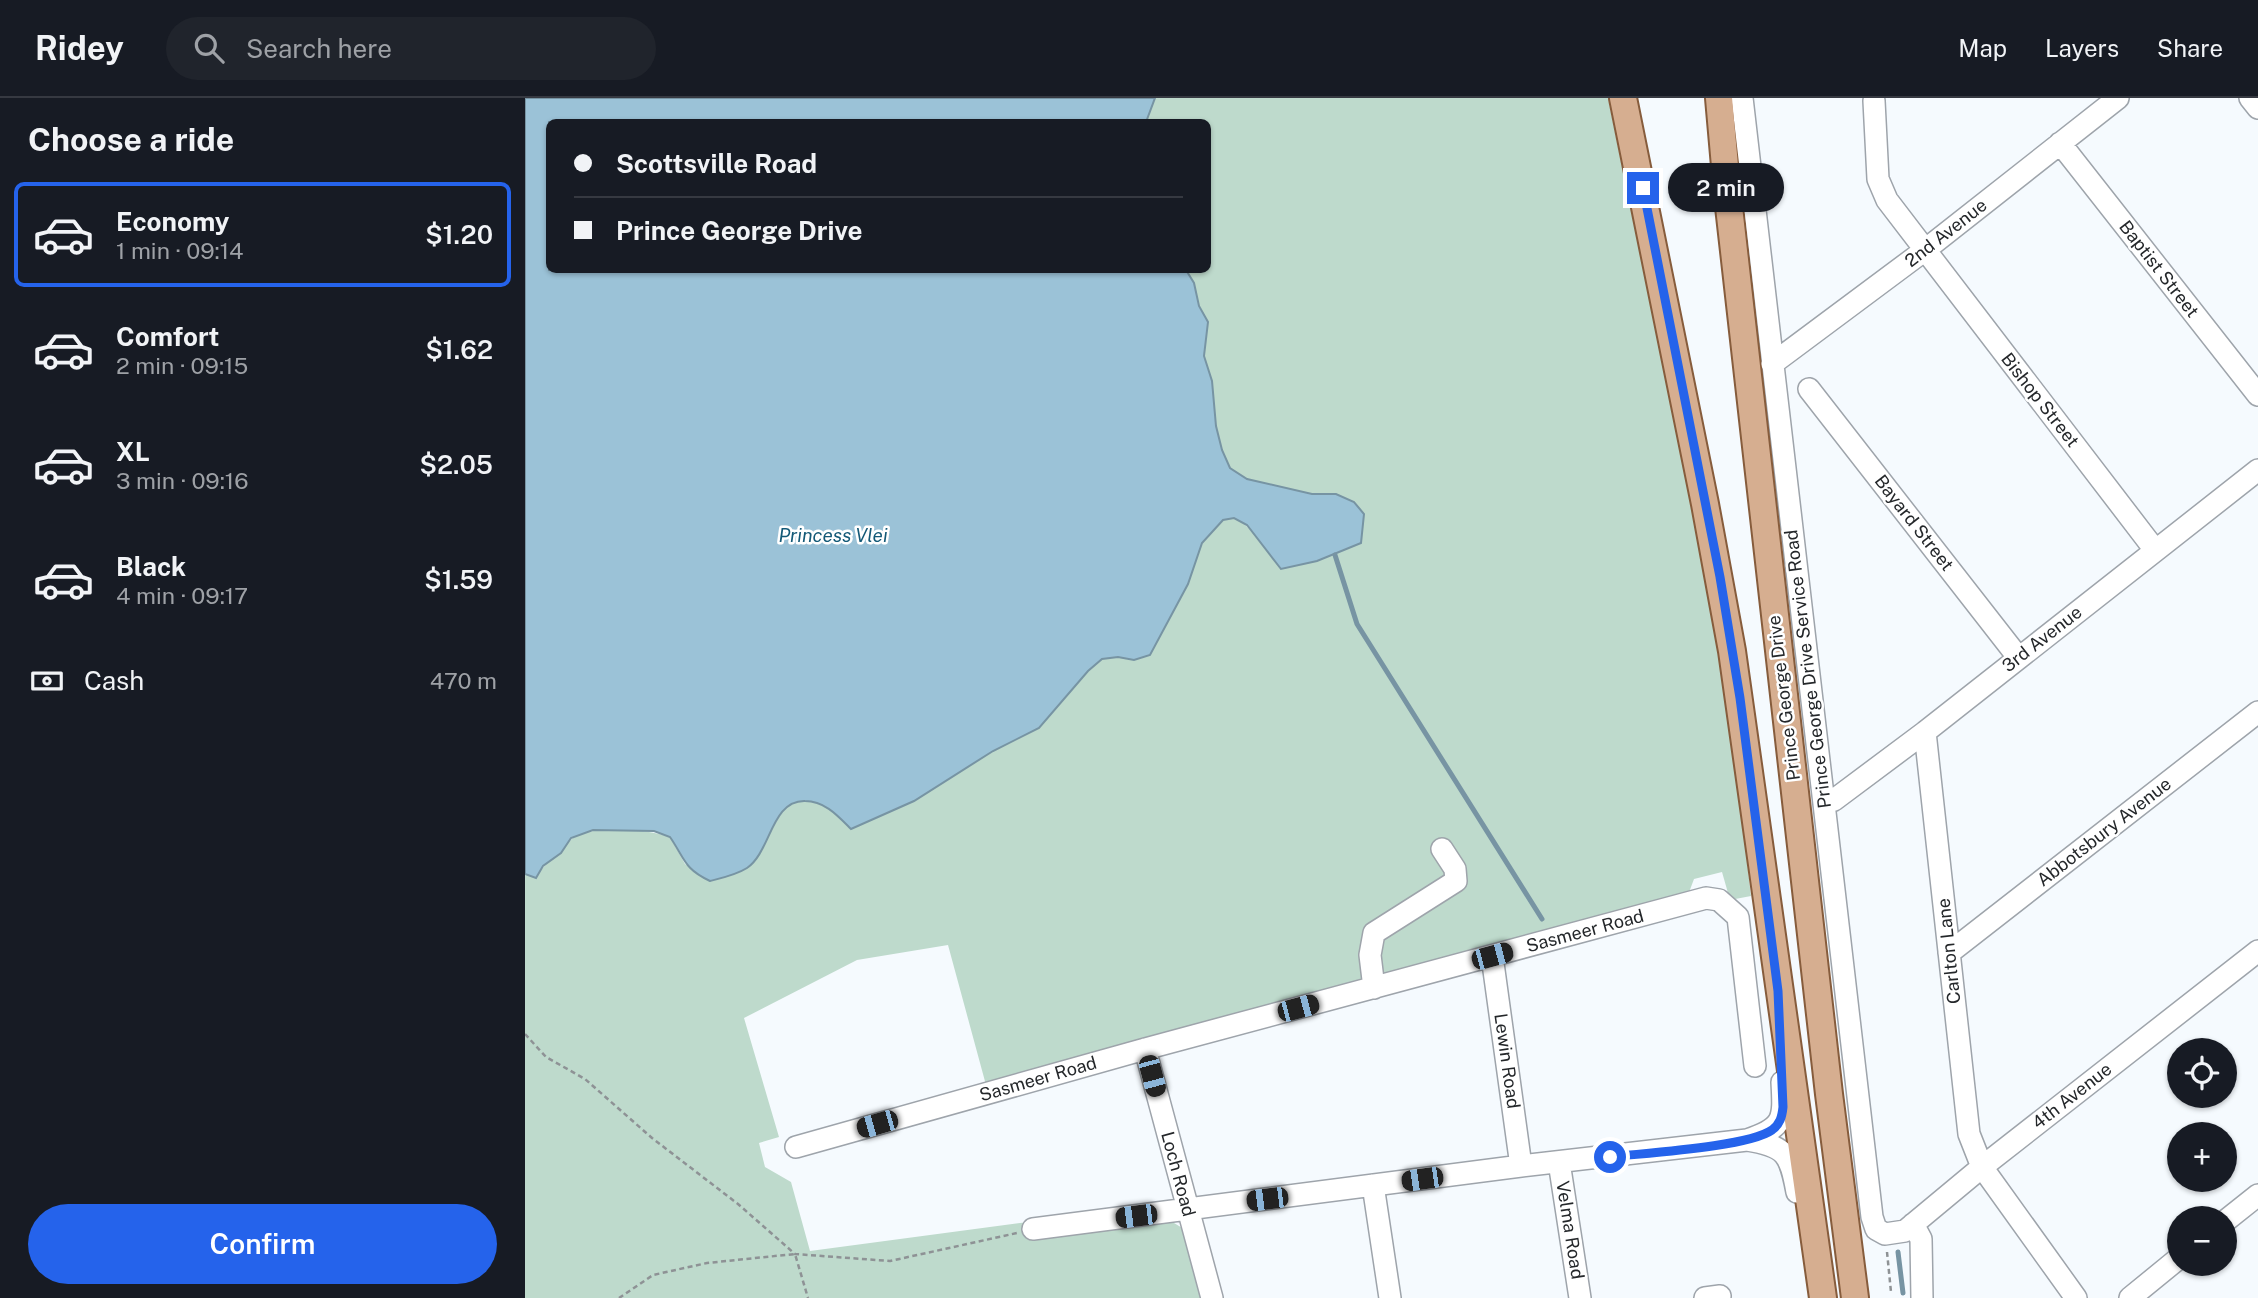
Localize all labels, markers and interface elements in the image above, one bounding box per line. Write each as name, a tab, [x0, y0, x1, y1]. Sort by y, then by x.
search box	[166, 17, 656, 80]
text: Ridey	[35, 29, 124, 67]
icon: search	[190, 29, 228, 67]
text: Search here	[246, 33, 392, 64]
text: Map	[1958, 34, 2007, 62]
text: Layers	[2045, 34, 2119, 62]
text: Share	[2157, 34, 2223, 62]
text: Choose a ride	[28, 121, 234, 158]
text: Scottsville Road	[616, 148, 817, 179]
callout: 2 min	[1667, 164, 1783, 212]
route end	[1627, 172, 1659, 204]
text: 2 min	[1696, 174, 1756, 201]
street label: 2nd Avenue	[1901, 194, 1991, 271]
icon: car	[32, 203, 95, 266]
text: Economy	[116, 206, 229, 237]
text: Prince George Drive	[616, 215, 863, 246]
street label: Baptist Street	[2115, 216, 2204, 321]
text: $1.20	[425, 219, 493, 250]
text: 1 min · 09:14	[116, 237, 244, 264]
icon: car	[32, 318, 95, 381]
text: Comfort	[116, 321, 219, 352]
text: $1.62	[425, 334, 493, 365]
street label: Bishop Street	[1997, 348, 2084, 451]
text: 2 min · 09:15	[116, 352, 248, 379]
icon: car	[32, 433, 95, 496]
text: XL	[116, 436, 150, 467]
text: $2.05	[420, 449, 493, 480]
text: 3 min · 09:16	[116, 467, 249, 494]
street label: Bayard Street	[1871, 471, 1958, 575]
water label: Princess Vlei	[778, 524, 888, 546]
street label: Prince George Drive Service Road	[1780, 528, 1836, 810]
icon: car	[32, 548, 95, 611]
text: Black	[116, 551, 186, 582]
text: $1.59	[424, 564, 493, 595]
text: 4 min · 09:17	[116, 582, 248, 609]
street label: 3rd Avenue	[1998, 601, 2086, 676]
street label: Prince George Drive	[1763, 614, 1805, 782]
icon: cash	[28, 662, 66, 700]
text: Cash	[84, 665, 144, 696]
text: 470 m	[430, 667, 497, 694]
street label: Abbotsbury Avenue	[2032, 773, 2175, 890]
street label: Carlton Lane	[1933, 897, 1965, 1005]
street label: Sasmeer Road	[1524, 905, 1646, 956]
car	[1469, 940, 1516, 972]
car	[1275, 992, 1322, 1024]
street label: Lewin Road	[1490, 1012, 1525, 1110]
map controls	[2167, 1038, 2237, 1276]
button: locate	[2167, 1038, 2237, 1108]
street label: Sasmeer Road	[977, 1052, 1099, 1105]
car	[1137, 1053, 1168, 1099]
street label: 4th Avenue	[2028, 1058, 2116, 1133]
car	[854, 1108, 901, 1140]
button: +	[2167, 1122, 2237, 1192]
street label: Loch Road	[1157, 1129, 1200, 1219]
route start	[1594, 1141, 1626, 1173]
car	[1400, 1166, 1445, 1192]
street label: Velma Road	[1552, 1179, 1589, 1281]
car	[1245, 1186, 1290, 1212]
car	[1114, 1203, 1159, 1229]
button: Confirm	[28, 1204, 497, 1284]
button: −	[2167, 1206, 2237, 1276]

